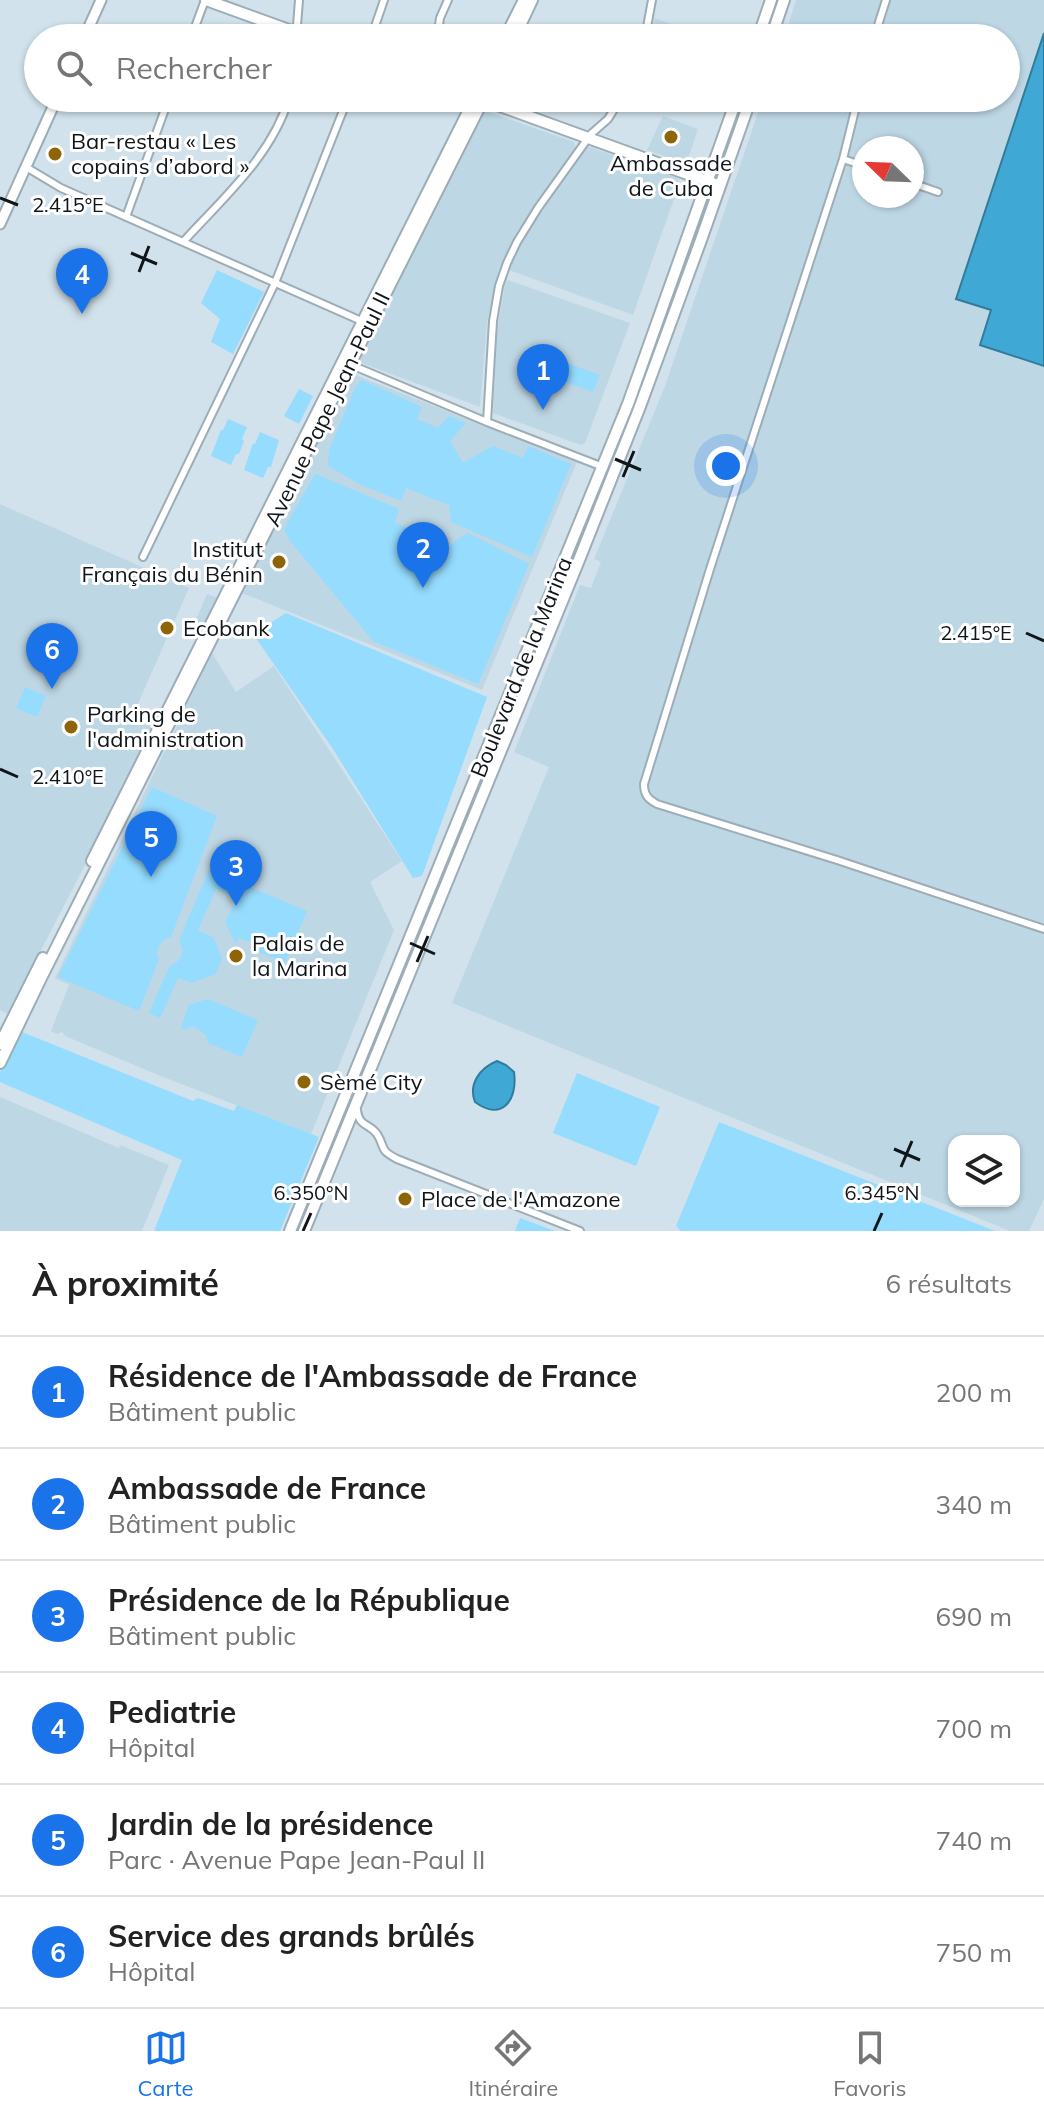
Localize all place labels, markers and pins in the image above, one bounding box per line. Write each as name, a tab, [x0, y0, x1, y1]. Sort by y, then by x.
place label: Bar-restau « Les copains d’abord »	[71, 127, 249, 180]
marker: Ambassade de Cuba	[662, 128, 680, 146]
marker: Bar-restau « Les copains d’abord »	[46, 145, 64, 163]
place label: Ambassade de Cuba	[610, 149, 732, 202]
pin: 4	[56, 248, 108, 314]
pin: 1	[517, 344, 569, 410]
pin: 2	[397, 522, 449, 588]
place label: Institut Français du Bénin	[81, 535, 263, 588]
marker: Institut Français du Bénin	[270, 553, 288, 571]
place label: Ecobank	[183, 614, 270, 642]
marker: Ecobank	[158, 619, 176, 637]
pin: 6	[26, 623, 78, 689]
place label: Parking de l'administration	[87, 700, 244, 753]
marker: Parking de l'administration	[62, 718, 80, 736]
pin: 5	[125, 811, 177, 877]
pin: 3	[210, 840, 262, 906]
place label: Palais de la Marina	[252, 929, 348, 982]
marker: Palais de la Marina	[227, 947, 245, 965]
place label: Sèmé City	[320, 1068, 423, 1096]
marker: Sèmé City	[295, 1073, 313, 1091]
place label: Place de l'Amazone	[421, 1185, 620, 1213]
marker: Place de l'Amazone	[396, 1190, 414, 1208]

